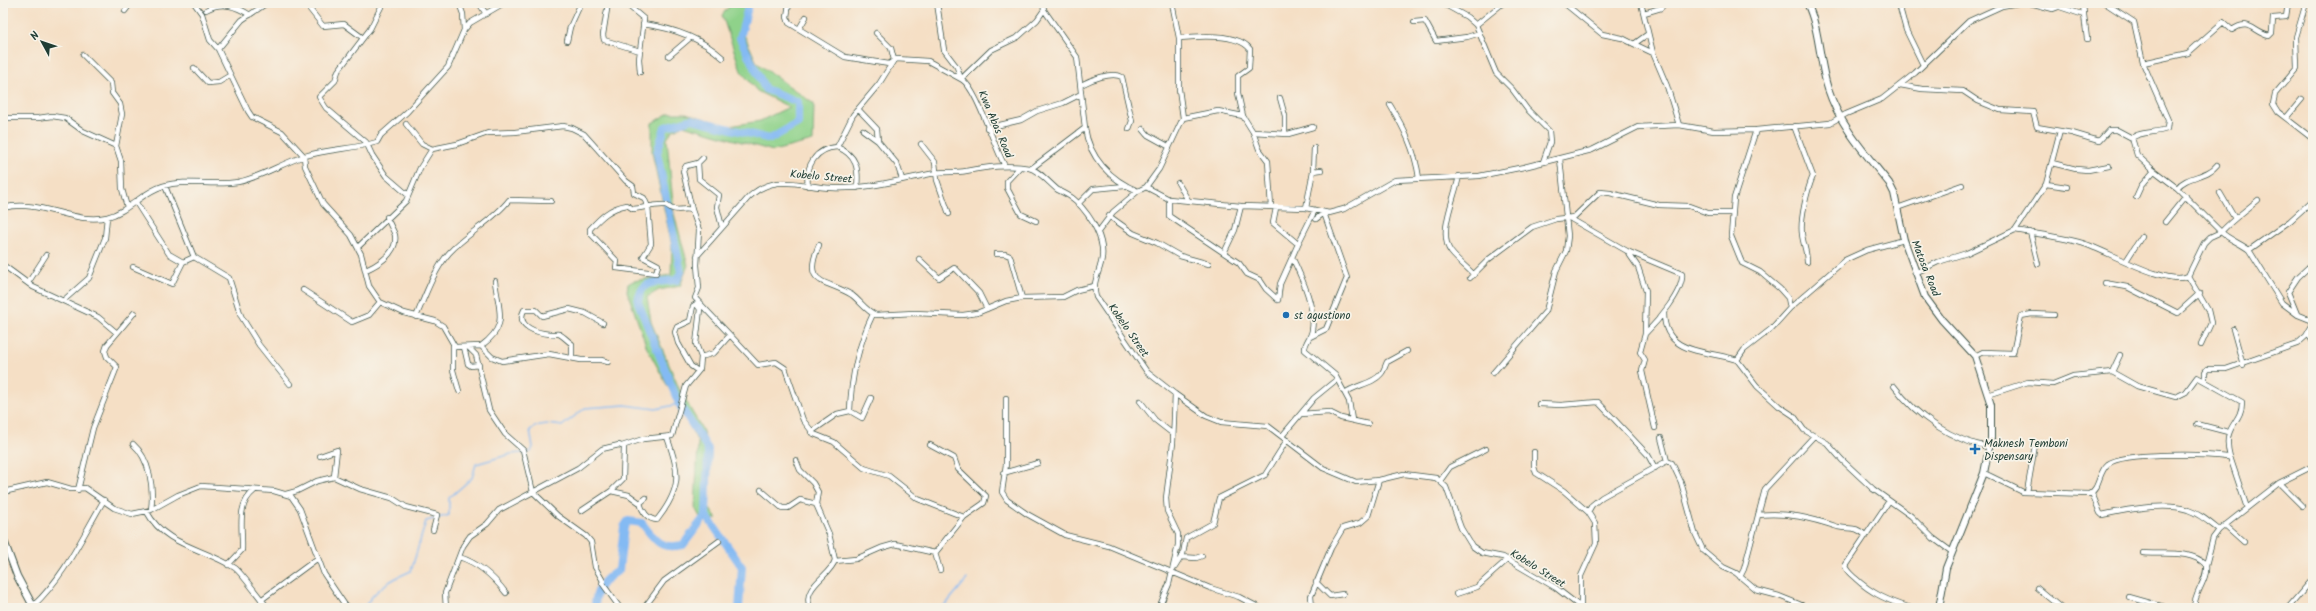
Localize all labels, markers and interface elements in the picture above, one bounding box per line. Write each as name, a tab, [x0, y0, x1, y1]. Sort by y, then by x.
north arrow	[22, 22, 62, 62]
text: N	[26, 28, 44, 45]
street label: Kwa Abas Road	[973, 88, 1018, 162]
street label: Kobelo Street	[789, 165, 853, 189]
street label: Matosa Road	[1906, 237, 1945, 300]
street label: Kobelo Street	[1103, 300, 1154, 362]
place label: st agustiono	[1294, 307, 1350, 325]
marker: st agustiono	[1281, 310, 1291, 320]
place label: Maknesh Temboni Dispensary	[1984, 435, 2068, 466]
marker: Maknesh Temboni Dispensary	[1969, 443, 1981, 455]
street label: Kobelo Street	[1506, 545, 1569, 593]

